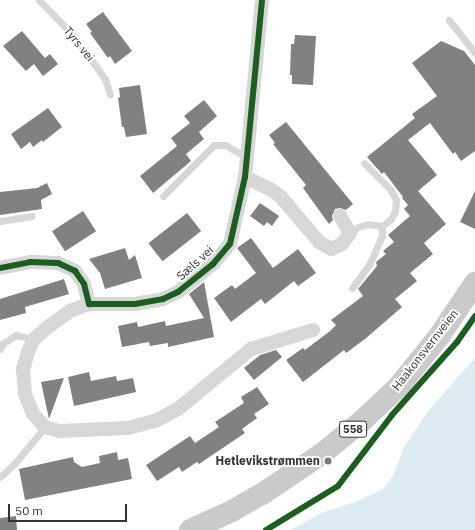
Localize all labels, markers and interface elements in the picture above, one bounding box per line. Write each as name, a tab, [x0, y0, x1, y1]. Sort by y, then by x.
street label: Tyrs vei	[61, 24, 97, 64]
street label: Sæls vei	[174, 243, 216, 283]
street label: Haakonsvernveien	[389, 307, 461, 393]
road number: 558	[339, 420, 367, 438]
place label: Hetlevikstrømmen	[215, 454, 320, 468]
marker: Hetlevikstrømmen	[323, 456, 333, 466]
scale bar	[10, 496, 129, 522]
text: 50 m	[15, 503, 43, 518]

